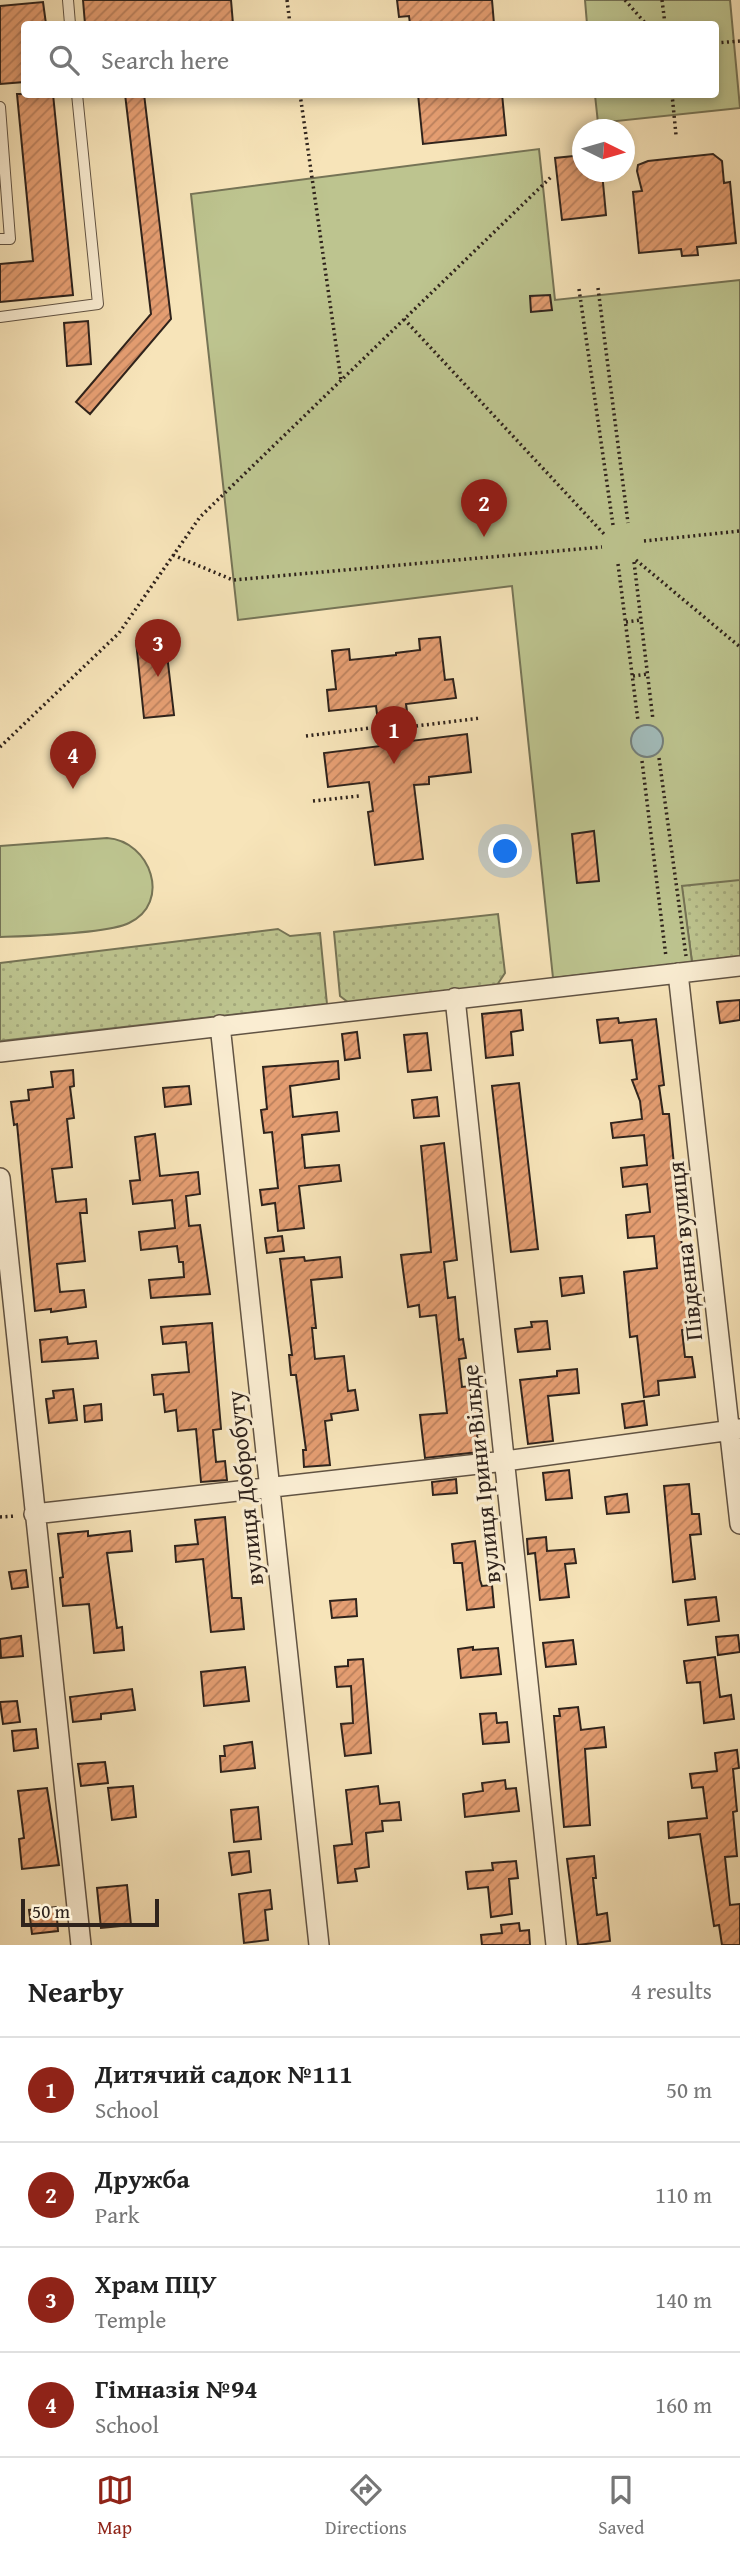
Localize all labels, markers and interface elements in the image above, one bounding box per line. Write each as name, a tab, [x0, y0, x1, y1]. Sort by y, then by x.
search box	[21, 21, 719, 98]
text: Search here	[101, 40, 229, 79]
icon: search	[45, 41, 83, 79]
north arrow	[572, 119, 635, 182]
pin: 2	[461, 479, 507, 537]
pin: 3	[135, 619, 181, 677]
pin: 1	[371, 706, 417, 764]
pin: 4	[50, 731, 96, 789]
your location	[488, 834, 522, 868]
street label: Південна вулиця	[658, 1160, 711, 1342]
street label: вулиця Ірини Вільде	[452, 1363, 509, 1585]
street label: вулиця Добробуту	[217, 1389, 272, 1587]
scale bar	[21, 1896, 159, 1928]
text: 50 m	[32, 1897, 70, 1925]
text: Nearby	[28, 1969, 124, 2013]
text: 4 results	[631, 1974, 712, 2007]
text: Дитячий садок №111	[95, 2054, 353, 2093]
text: 1	[45, 2073, 57, 2106]
text: 50 m	[666, 2073, 712, 2106]
text: School	[95, 2093, 159, 2126]
text: Дружба	[95, 2159, 190, 2198]
text: 2	[45, 2178, 57, 2211]
text: 110 m	[655, 2178, 712, 2211]
text: Park	[95, 2198, 139, 2231]
text: Храм ПЦУ	[95, 2264, 217, 2303]
text: 3	[45, 2283, 57, 2316]
text: 140 m	[655, 2283, 712, 2316]
text: Temple	[95, 2303, 166, 2336]
text: Гімназія №94	[95, 2369, 258, 2408]
text: 4	[45, 2388, 57, 2421]
text: 160 m	[655, 2388, 712, 2421]
text: School	[95, 2408, 159, 2441]
tab: Map	[96, 2471, 134, 2541]
tab: Directions	[325, 2471, 407, 2541]
tab: Saved	[598, 2471, 644, 2541]

